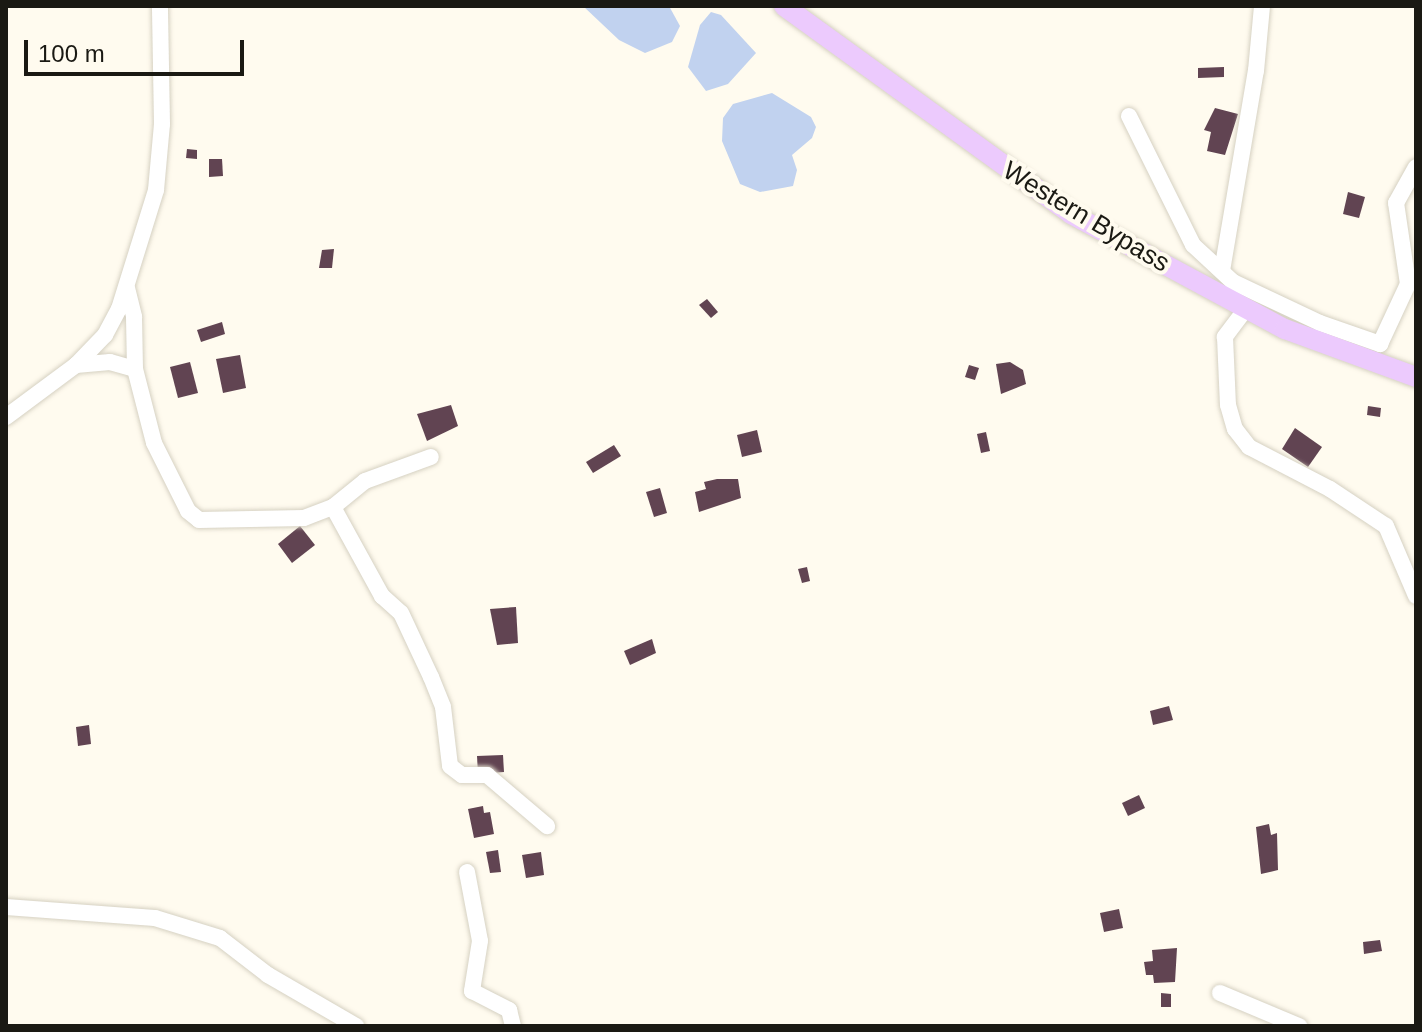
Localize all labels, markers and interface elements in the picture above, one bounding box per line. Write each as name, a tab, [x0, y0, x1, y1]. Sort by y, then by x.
scale bar	[28, 24, 248, 74]
text: 100 m	[38, 40, 105, 67]
street label: Western Bypass	[997, 155, 1175, 279]

